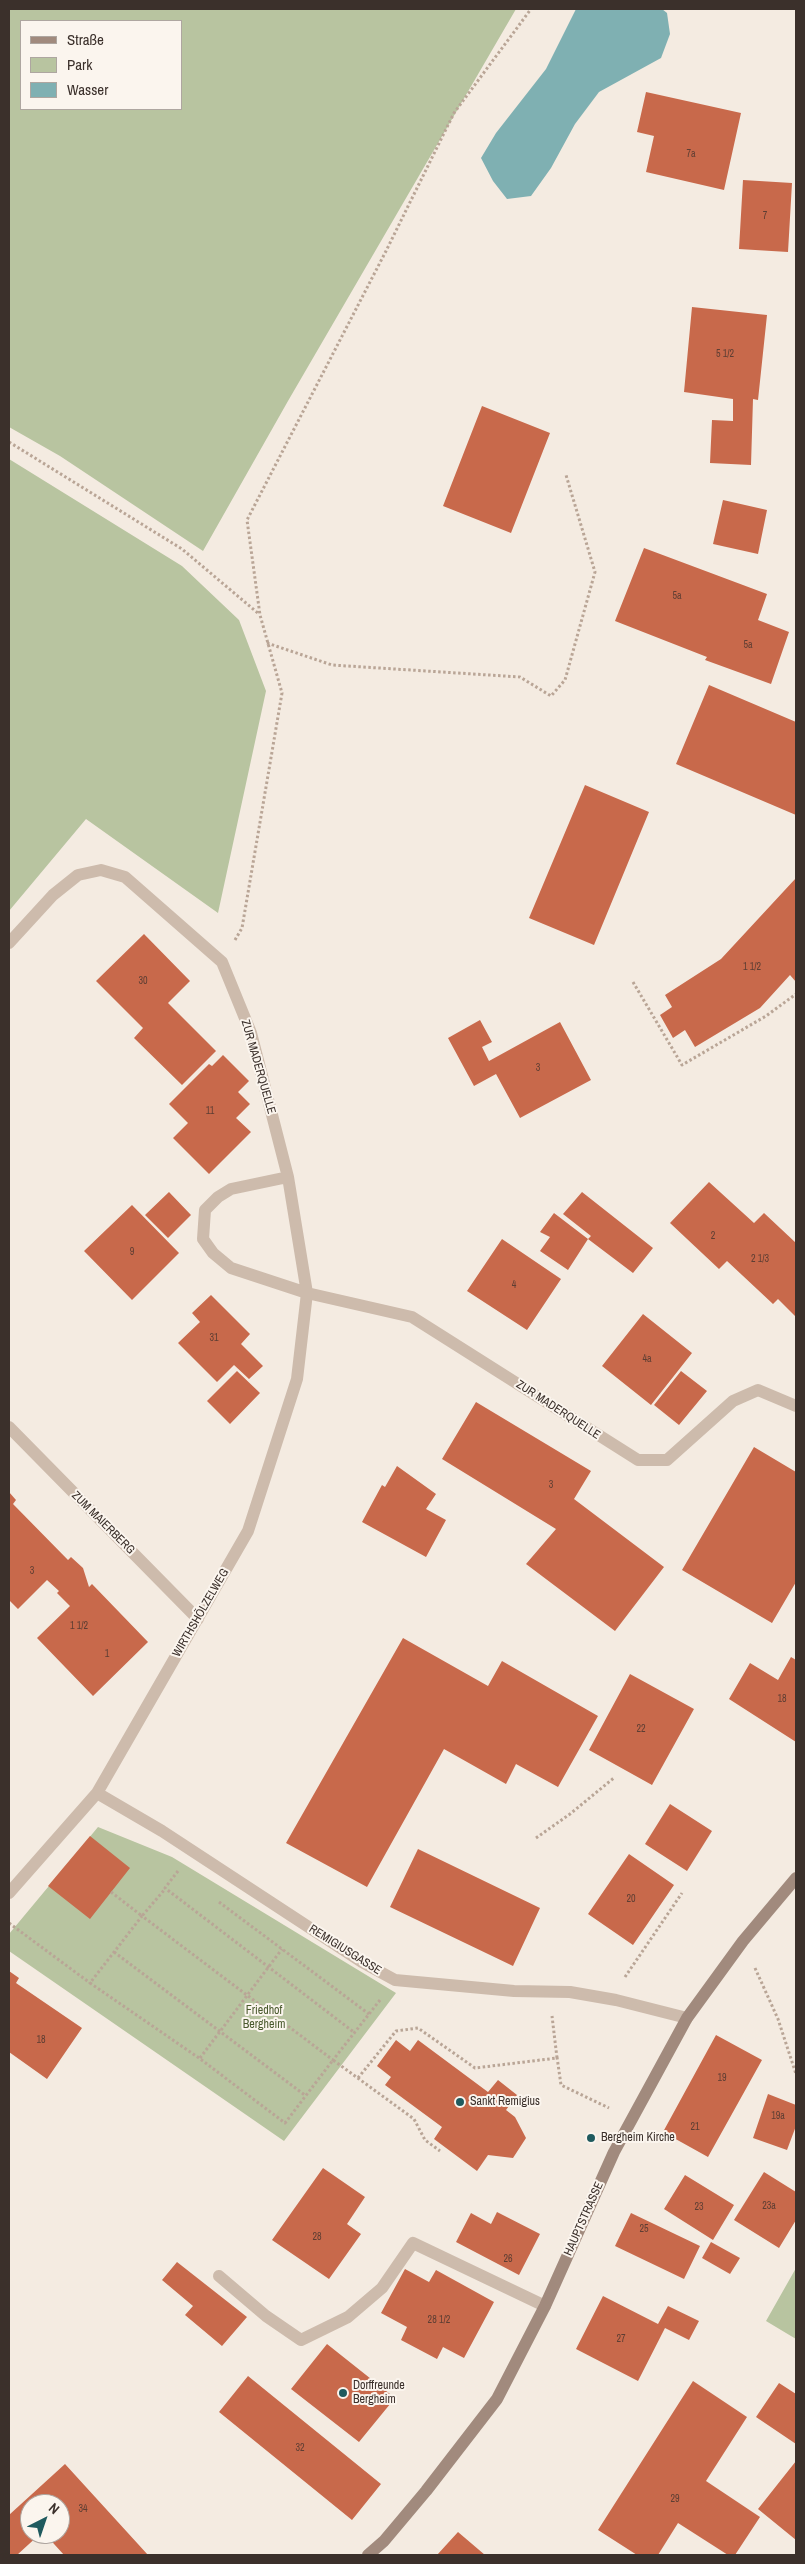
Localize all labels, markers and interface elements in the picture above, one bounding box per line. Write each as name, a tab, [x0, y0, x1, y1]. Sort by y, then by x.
legend	[20, 20, 182, 110]
text: Straße	[67, 29, 104, 50]
text: Park	[67, 54, 92, 75]
text: Wasser	[67, 79, 108, 100]
house number: 7a	[686, 148, 696, 160]
house number: 7	[763, 210, 767, 222]
house number: 5 1/2	[716, 348, 734, 360]
house number: 5a	[672, 590, 682, 602]
house number: 5a	[743, 639, 753, 651]
house number: 1 1/2	[743, 961, 761, 973]
house number: 30	[138, 975, 148, 987]
street label: ZUR MADERQUELLE	[238, 1018, 278, 1116]
house number: 3	[536, 1062, 540, 1074]
house number: 11	[206, 1105, 214, 1117]
house number: 2	[711, 1230, 715, 1242]
house number: 9	[130, 1246, 134, 1258]
house number: 2 1/3	[751, 1253, 769, 1265]
house number: 4	[512, 1279, 516, 1291]
house number: 31	[209, 1332, 219, 1344]
house number: 4a	[642, 1353, 652, 1365]
street label: ZUR MADERQUELLE	[513, 1377, 603, 1443]
house number: 3	[549, 1479, 553, 1491]
street label: ZUM MAIERBERG	[69, 1489, 137, 1557]
house number: 3	[30, 1565, 34, 1577]
street label: WIRTHSHÖLZELWEG	[170, 1566, 232, 1660]
house number: 1 1/2	[70, 1620, 88, 1632]
house number: 1	[105, 1648, 109, 1660]
house number: 18	[777, 1693, 787, 1705]
house number: 22	[636, 1723, 646, 1735]
house number: 20	[626, 1893, 636, 1905]
street label: REMIGIUSGASSE	[306, 1922, 384, 1978]
park label: Friedhof Bergheim	[243, 2004, 285, 2032]
house number: 18	[36, 2034, 46, 2046]
house number: 19	[717, 2072, 727, 2084]
place label: Sankt Remigius	[470, 2095, 540, 2109]
marker: Sankt Remigius	[454, 2096, 466, 2108]
house number: 19a	[771, 2110, 785, 2122]
house number: 21	[690, 2121, 700, 2133]
place label: Bergheim Kirche	[601, 2131, 675, 2145]
marker: Bergheim Kirche	[585, 2132, 597, 2144]
street label: HAUPTSTRASSE	[561, 2180, 607, 2258]
house number: 23a	[762, 2200, 776, 2212]
house number: 23	[694, 2201, 704, 2213]
house number: 25	[639, 2223, 649, 2235]
house number: 28	[312, 2231, 322, 2243]
house number: 26	[503, 2253, 513, 2265]
house number: 28 1/2	[428, 2314, 450, 2326]
house number: 27	[616, 2333, 626, 2345]
place label: Dorffreunde Bergheim	[353, 2379, 405, 2407]
marker: Dorffreunde Bergheim	[337, 2387, 349, 2399]
house number: 32	[295, 2442, 305, 2454]
house number: 29	[670, 2493, 680, 2505]
north arrow	[20, 2494, 70, 2544]
text: N	[45, 2499, 63, 2518]
house number: 34	[78, 2503, 88, 2515]

